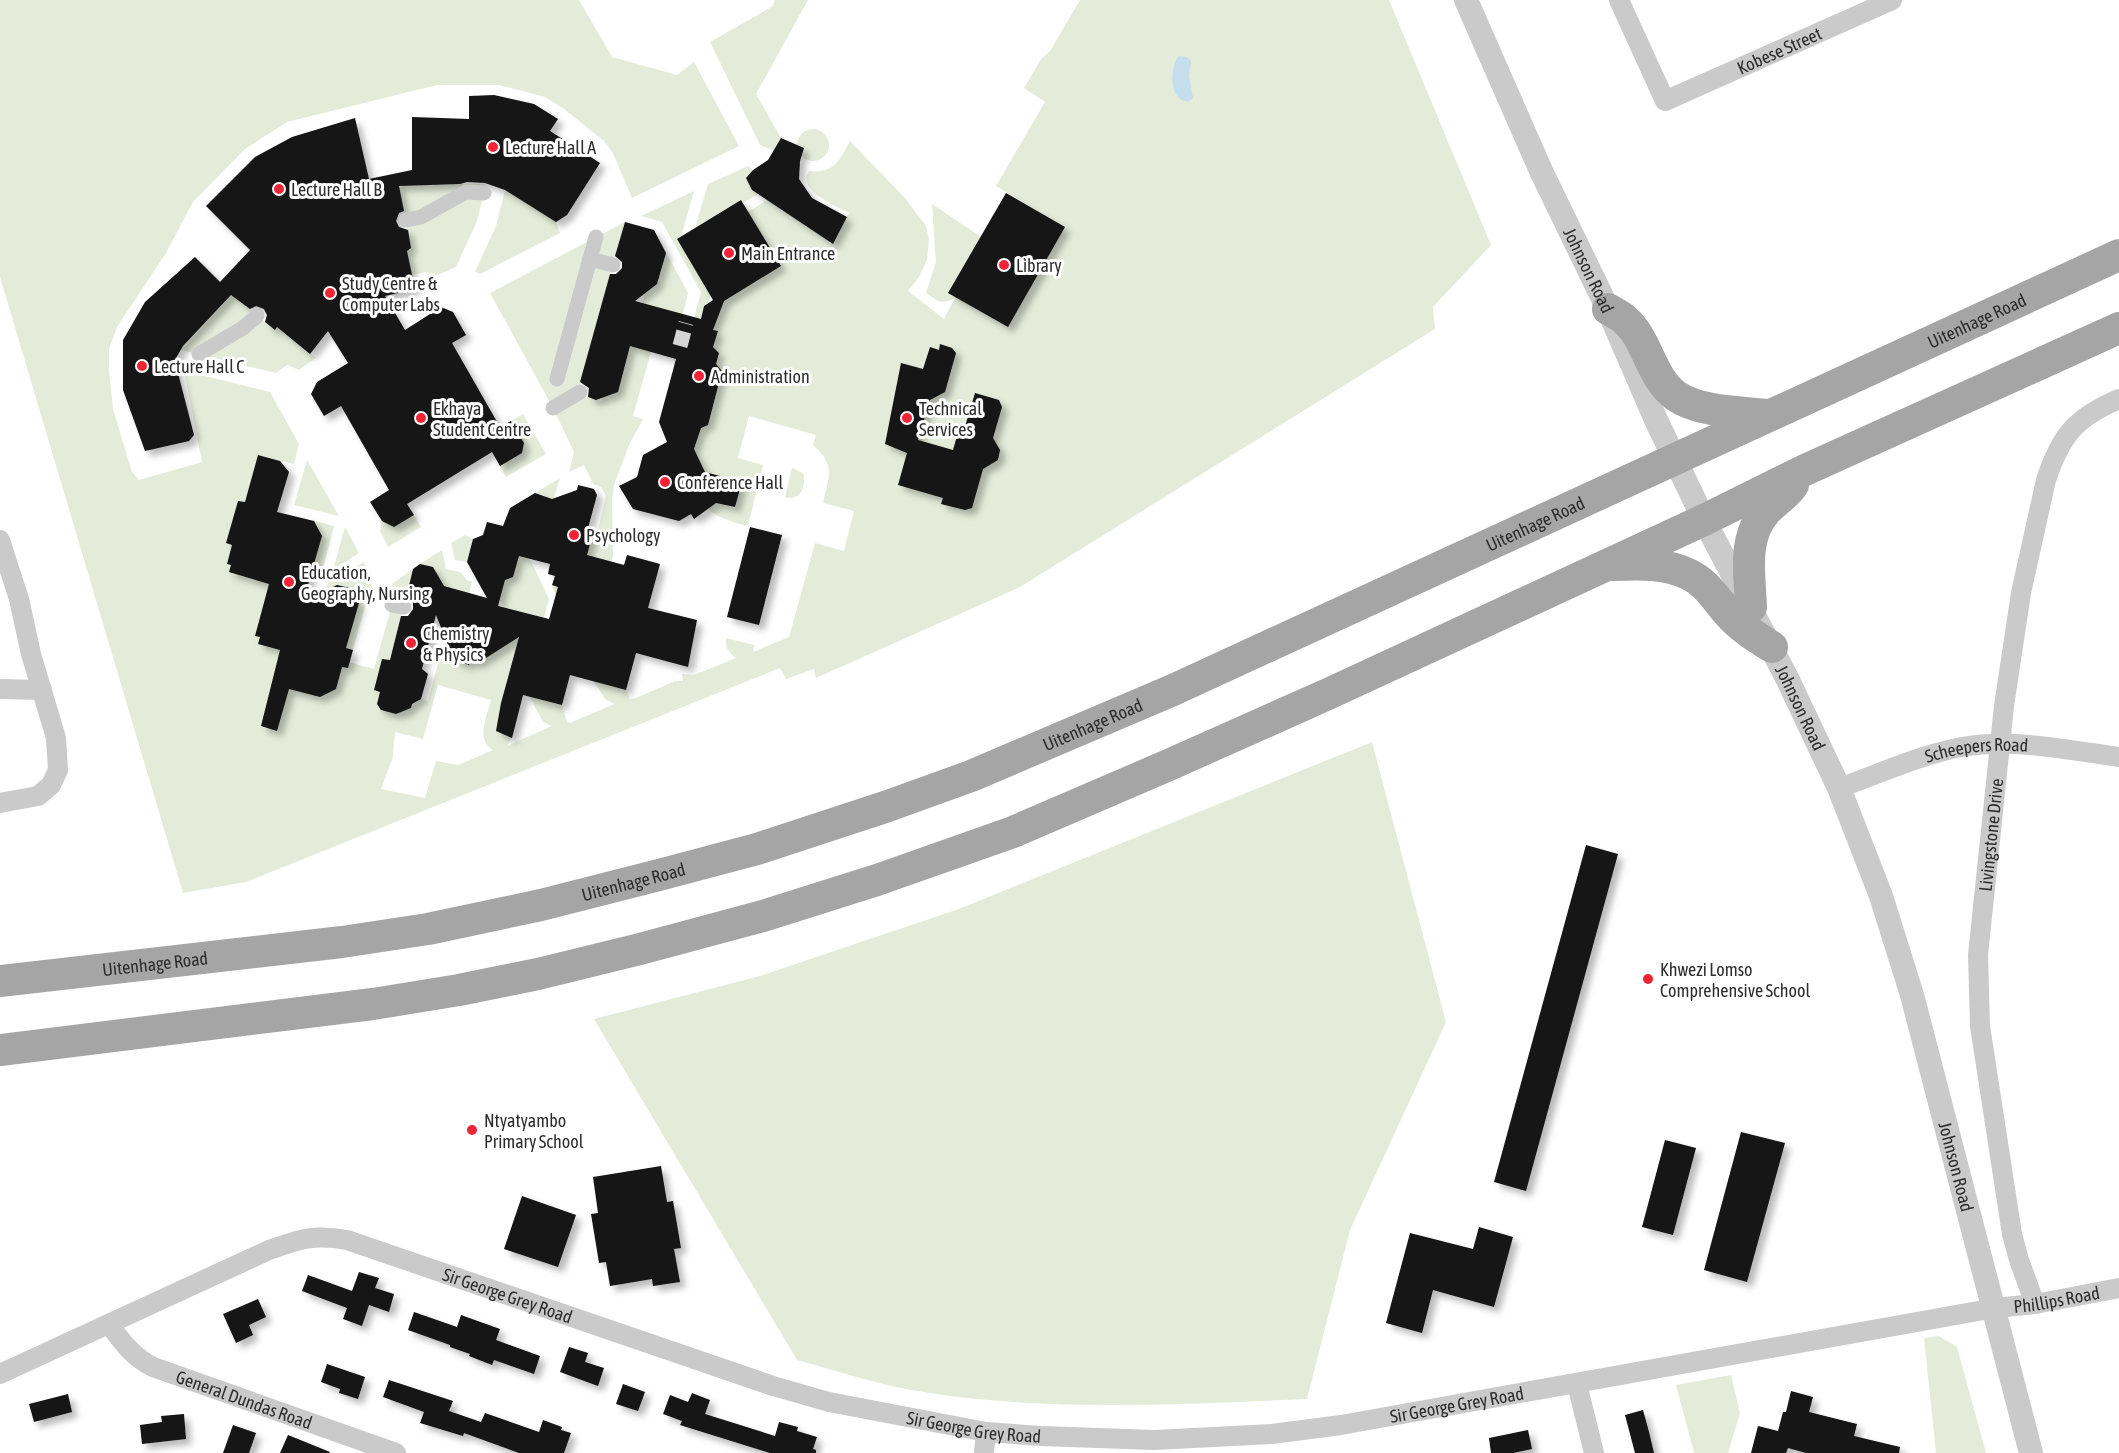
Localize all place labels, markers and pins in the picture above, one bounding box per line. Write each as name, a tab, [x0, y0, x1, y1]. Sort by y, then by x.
place label: Lecture Hall A	[505, 137, 596, 158]
marker: Lecture Hall A	[486, 140, 500, 154]
place label: Lecture Hall B	[291, 179, 382, 200]
marker: Lecture Hall B	[272, 182, 286, 196]
place label: Main Entrance	[741, 243, 835, 264]
marker: Main Entrance	[722, 246, 736, 260]
place label: Library	[1016, 255, 1062, 276]
marker: Library	[997, 258, 1011, 272]
place label: Study Centre & Computer Labs	[342, 273, 440, 315]
marker: Study Centre & Computer Labs	[323, 286, 337, 300]
place label: Lecture Hall C	[154, 356, 244, 377]
marker: Lecture Hall C	[135, 359, 149, 373]
place label: Administration	[711, 366, 810, 387]
marker: Administration	[692, 369, 706, 383]
place label: Ekhaya Student Centre	[433, 398, 531, 440]
place label: Technical Services	[919, 398, 982, 440]
marker: Ekhaya Student Centre	[414, 411, 428, 425]
marker: Technical Services	[900, 411, 914, 425]
place label: Conference Hall	[677, 472, 784, 493]
marker: Conference Hall	[658, 475, 672, 489]
place label: Psychology	[586, 525, 660, 546]
marker: Psychology	[567, 528, 581, 542]
place label: Education, Geography, Nursing	[301, 562, 430, 604]
marker: Education, Geography, Nursing	[282, 575, 296, 589]
place label: Chemistry & Physics	[423, 623, 489, 665]
marker: Chemistry & Physics	[404, 636, 418, 650]
place label: Khwezi Lomso Comprehensive School	[1660, 959, 1810, 1001]
marker: Khwezi Lomso Comprehensive School	[1641, 972, 1655, 986]
place label: Ntyatyambo Primary School	[484, 1110, 584, 1152]
marker: Ntyatyambo Primary School	[465, 1123, 479, 1137]

